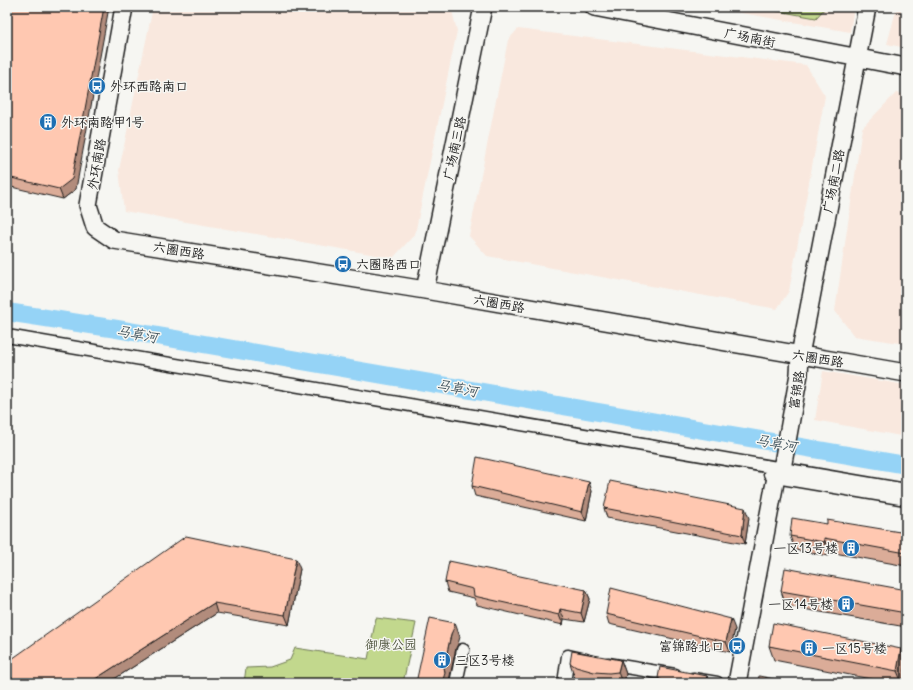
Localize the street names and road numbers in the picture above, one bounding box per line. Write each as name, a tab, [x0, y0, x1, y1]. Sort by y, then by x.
street label: 广场南街	[723, 24, 777, 51]
street label: 广场南三路	[439, 115, 470, 182]
street label: 外环南路	[84, 137, 109, 191]
street label: 广场南二路	[819, 148, 848, 215]
street label: 六圈西路	[152, 238, 206, 263]
street label: 六圈西路	[472, 291, 526, 316]
street label: 六圈西路	[791, 346, 845, 371]
street label: 富锦路	[785, 369, 808, 411]

